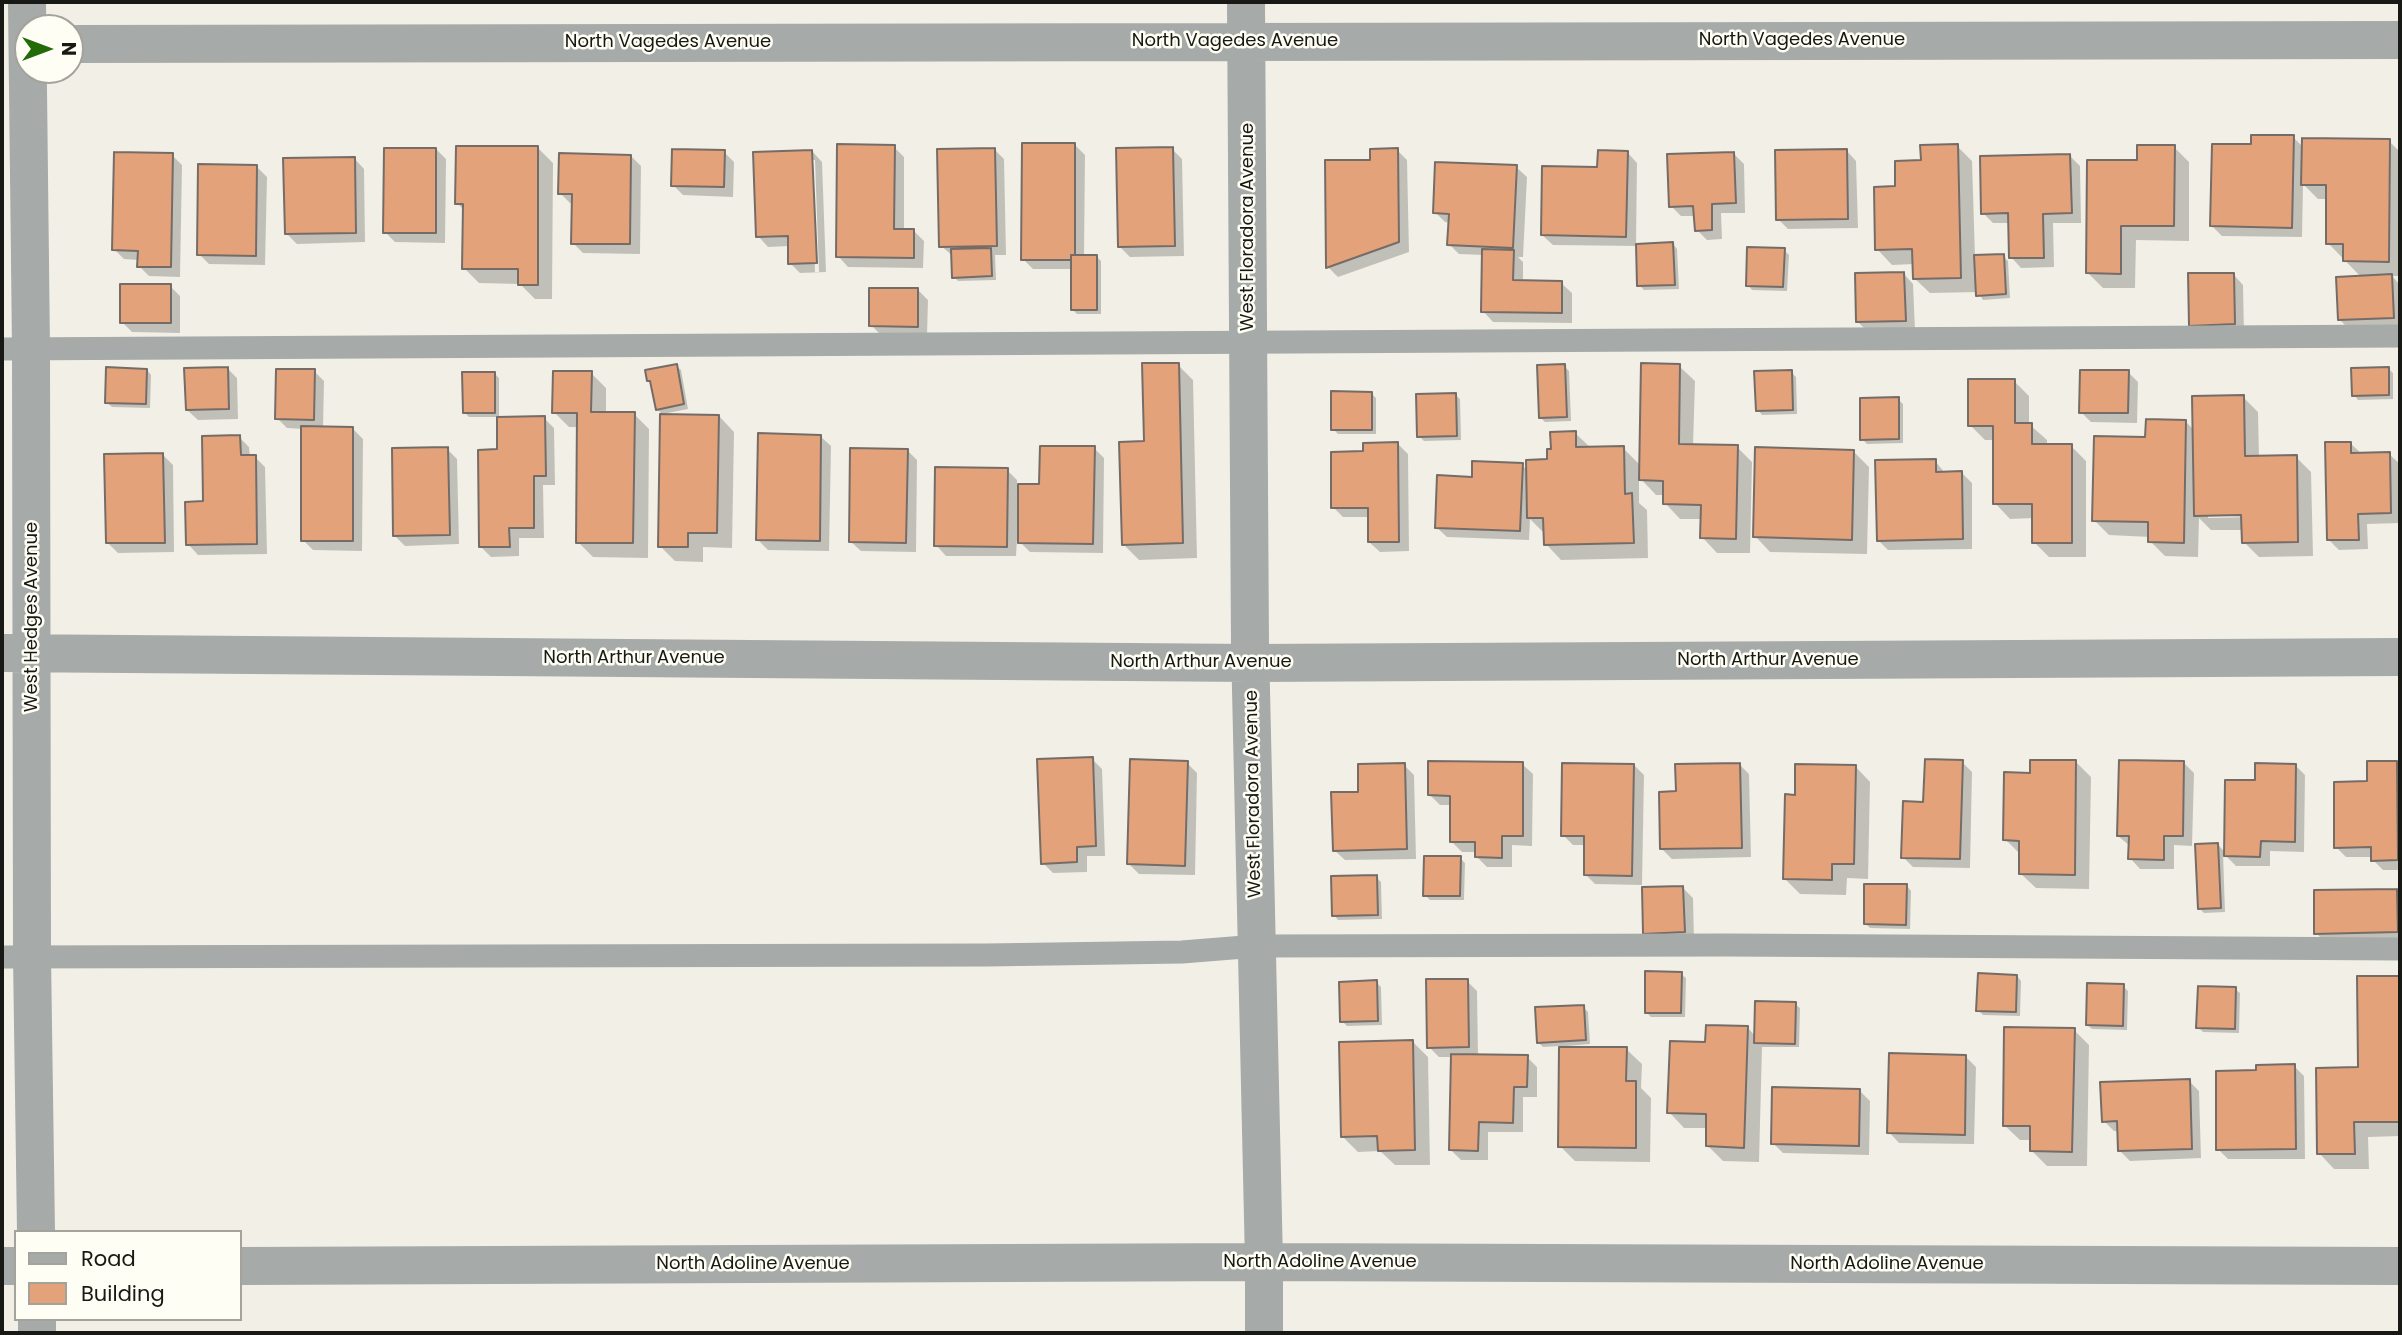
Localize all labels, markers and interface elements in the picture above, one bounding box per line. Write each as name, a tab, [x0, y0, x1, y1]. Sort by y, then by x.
north arrow	[14, 14, 84, 84]
street label: North Vagedes Avenue	[1699, 29, 1905, 51]
street label: North Vagedes Avenue	[1132, 30, 1338, 52]
street label: North Vagedes Avenue	[565, 31, 771, 53]
text: N	[55, 42, 82, 56]
street label: West Floradora Avenue	[1237, 123, 1259, 331]
street label: West Hedges Avenue	[21, 522, 43, 712]
street label: North Arthur Avenue	[543, 647, 725, 669]
street label: North Arthur Avenue	[1677, 649, 1859, 671]
street label: North Arthur Avenue	[1110, 651, 1292, 673]
street label: West Floradora Avenue	[1241, 690, 1267, 898]
legend	[14, 1230, 242, 1321]
text: Road	[81, 1244, 136, 1273]
street label: North Adoline Avenue	[1223, 1251, 1417, 1273]
street label: North Adoline Avenue	[656, 1253, 850, 1275]
street label: North Adoline Avenue	[1790, 1253, 1984, 1275]
text: Building	[81, 1279, 165, 1308]

